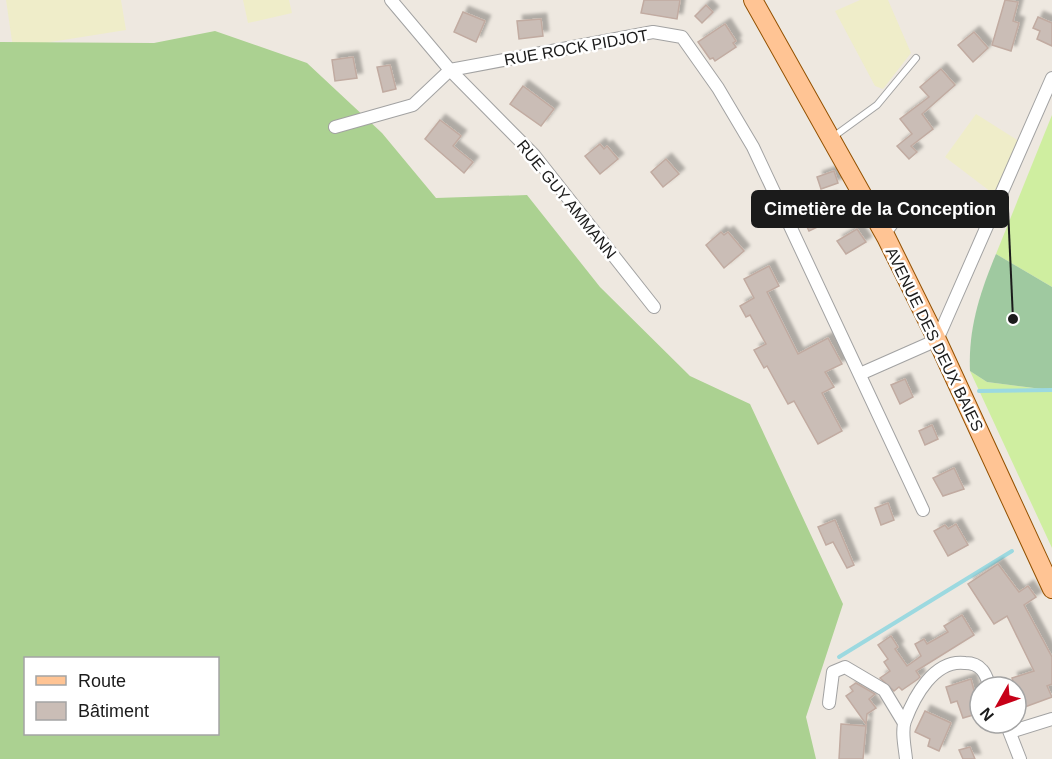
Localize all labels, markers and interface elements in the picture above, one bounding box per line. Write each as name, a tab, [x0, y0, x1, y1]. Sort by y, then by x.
street label: RUE ROCK PIDJOT	[503, 26, 650, 69]
street label: RUE GUY AMMANN	[514, 137, 620, 262]
callout: Cimetière de la Conception	[752, 191, 1008, 227]
text: Cimetière de la Conception	[764, 199, 996, 219]
street label: AVENUE DES DEUX BAIES	[883, 245, 987, 434]
legend	[24, 657, 219, 735]
text: Route	[78, 671, 126, 691]
north arrow	[968, 675, 1028, 735]
text: Bâtiment	[78, 701, 149, 721]
text: N	[977, 704, 997, 724]

